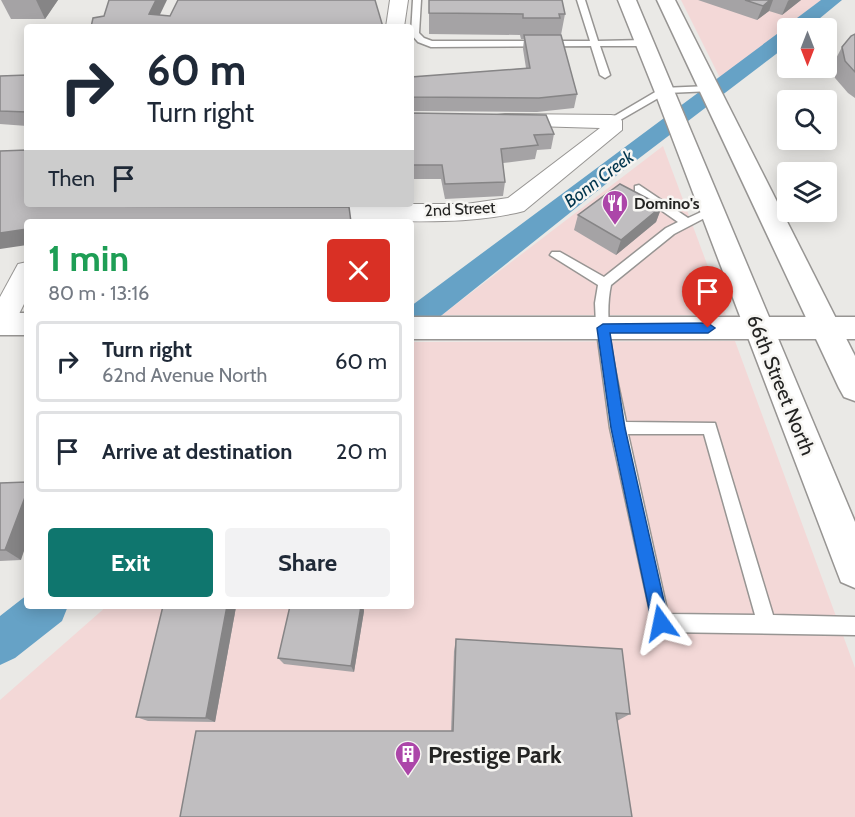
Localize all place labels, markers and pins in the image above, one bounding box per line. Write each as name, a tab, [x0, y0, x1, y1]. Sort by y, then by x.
restaurant icon: Domino's	[600, 188, 630, 226]
place label: Domino's	[634, 194, 700, 213]
pin	[682, 266, 733, 328]
building icon: Prestige Park	[393, 739, 423, 777]
place label: Prestige Park	[428, 740, 562, 769]

